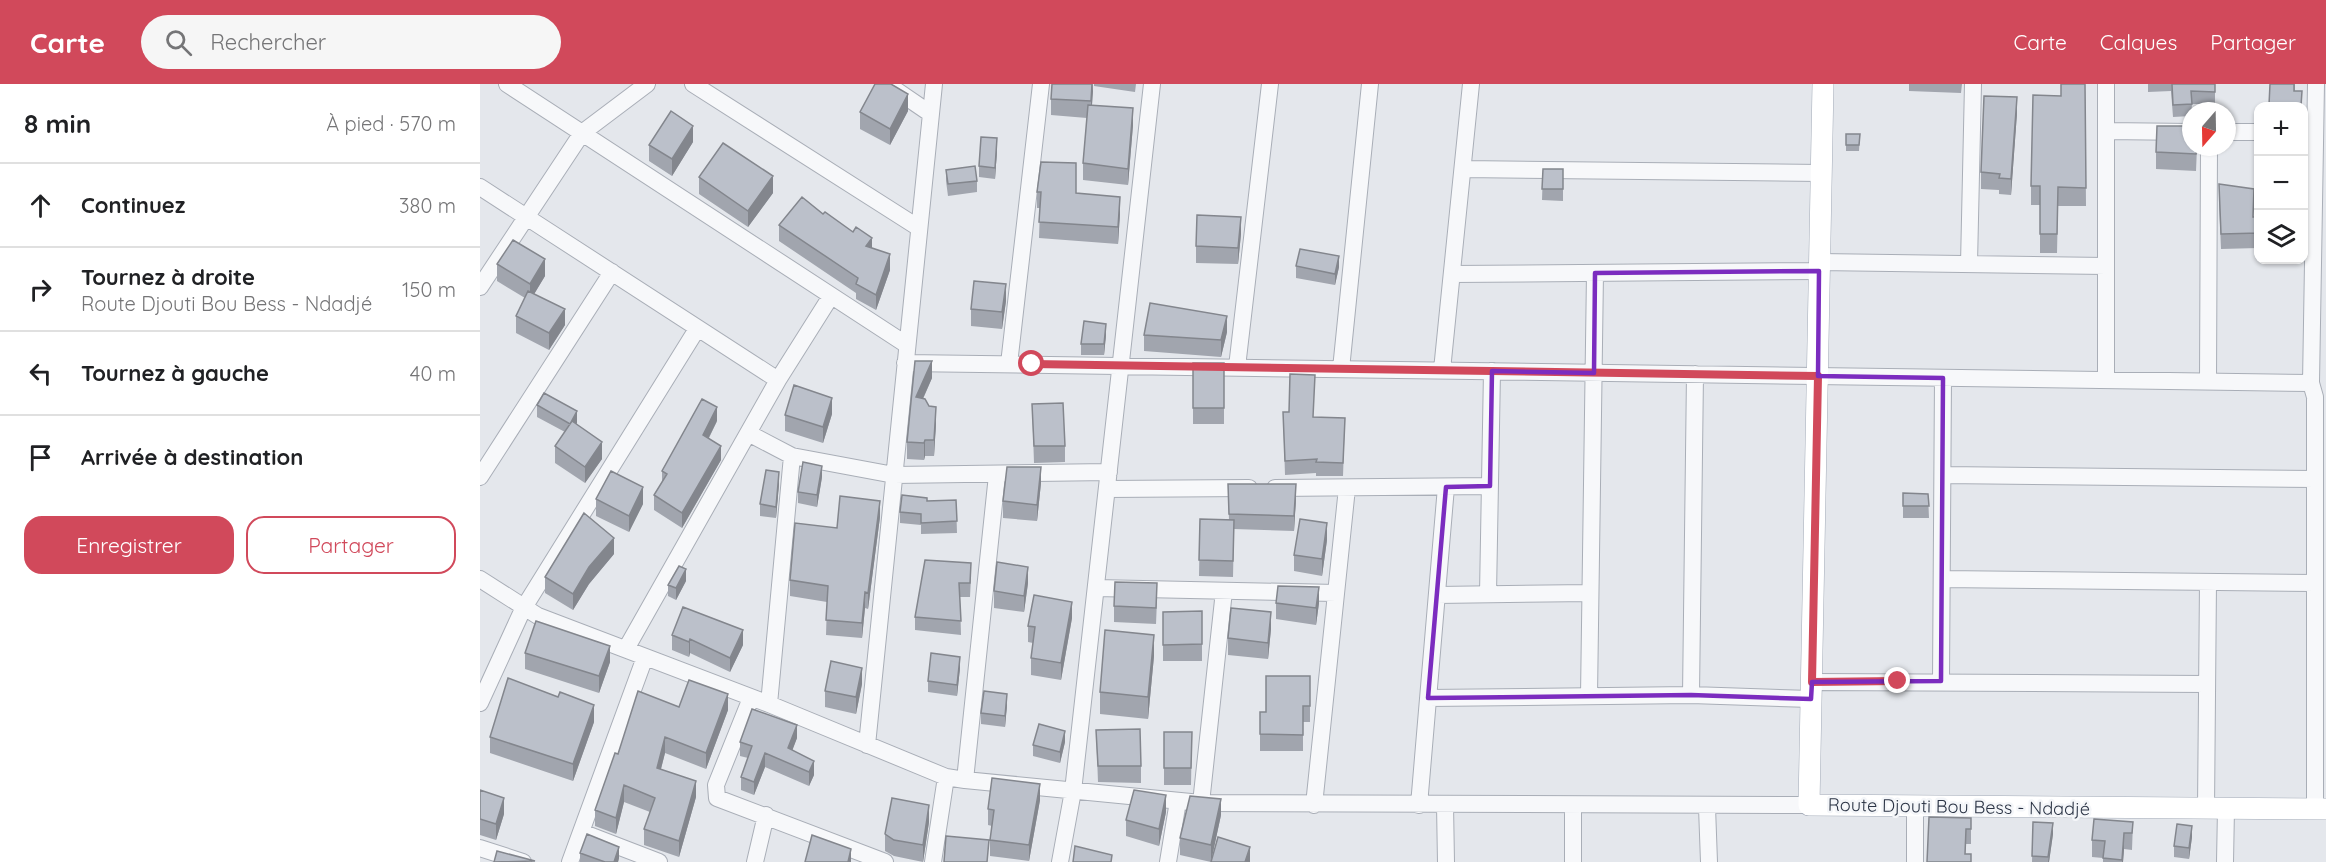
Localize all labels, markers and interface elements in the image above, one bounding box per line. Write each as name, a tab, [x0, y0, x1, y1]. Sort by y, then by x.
search box	[141, 15, 561, 69]
text: Carte	[30, 25, 105, 60]
icon: search	[162, 26, 195, 59]
text: Rechercher	[210, 28, 326, 56]
text: Carte	[2013, 29, 2067, 55]
text: Calques	[2100, 29, 2177, 55]
text: Partager	[2210, 29, 2296, 55]
north arrow	[2182, 102, 2236, 156]
map controls	[2254, 102, 2308, 264]
button: +	[2254, 102, 2308, 156]
text: 8 min	[24, 107, 91, 140]
text: À pied · 570 m	[326, 111, 456, 136]
button: −	[2254, 156, 2308, 210]
icon: ahead	[24, 189, 57, 222]
text: Continuez	[81, 191, 185, 219]
text: 380 m	[399, 193, 456, 218]
button: layers	[2254, 210, 2308, 264]
text: Tournez à droite	[81, 263, 255, 291]
icon: right	[24, 273, 57, 306]
text: 150 m	[402, 277, 456, 302]
text: Route Djouti Bou Bess - Ndadjé	[81, 291, 372, 316]
route start	[1018, 350, 1044, 376]
icon: left	[24, 357, 57, 390]
text: Tournez à gauche	[81, 359, 269, 387]
text: 40 m	[410, 361, 456, 386]
icon: arrive	[24, 441, 57, 474]
text: Arrivée à destination	[81, 443, 303, 471]
button: Enregistrer	[24, 516, 234, 574]
button: Partager	[246, 516, 456, 574]
route end	[1884, 667, 1910, 693]
street label: Route Djouti Bou Bess - Ndadjé	[1828, 793, 2090, 820]

